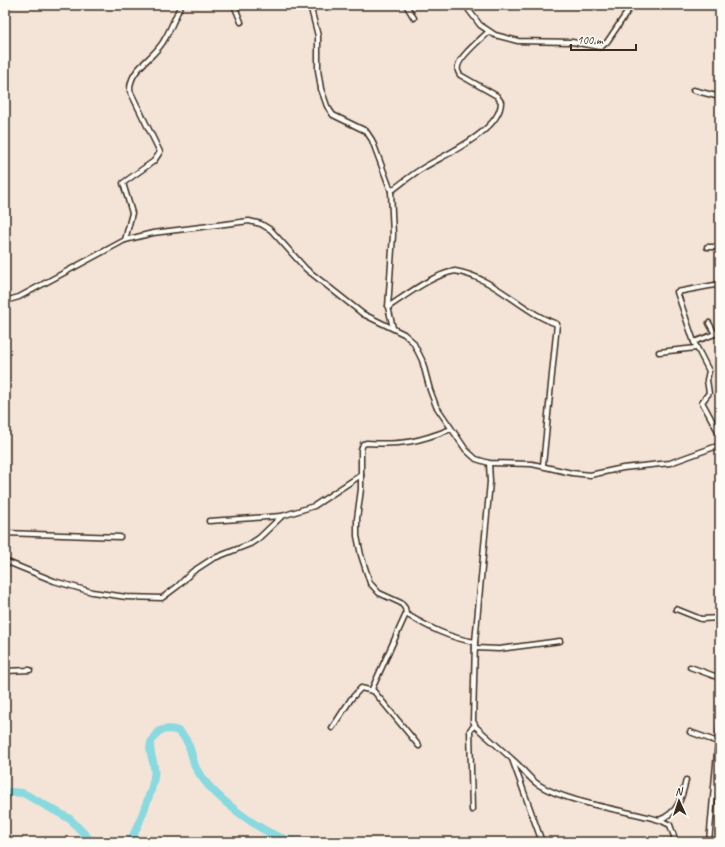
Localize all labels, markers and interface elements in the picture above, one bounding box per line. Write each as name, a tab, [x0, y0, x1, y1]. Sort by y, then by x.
scale bar	[571, 26, 636, 52]
text: 100 m	[577, 32, 604, 48]
north arrow	[659, 781, 699, 821]
text: N	[675, 784, 684, 798]

